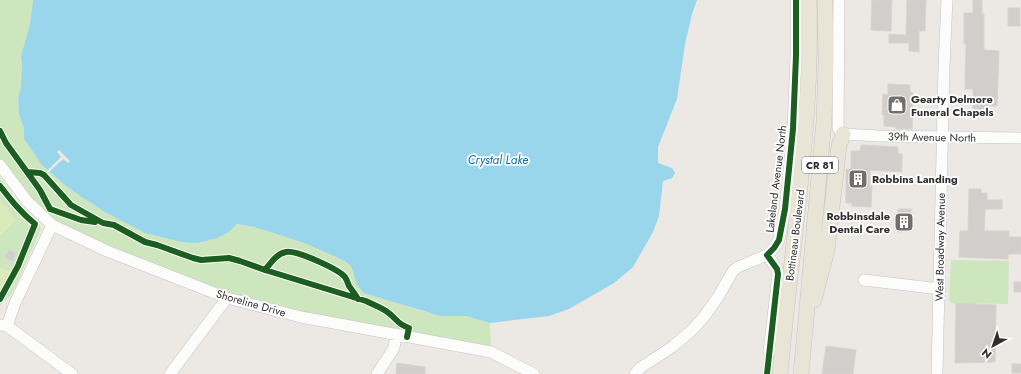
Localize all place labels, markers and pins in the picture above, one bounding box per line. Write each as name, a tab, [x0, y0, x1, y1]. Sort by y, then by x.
place label: Gearty Delmore Funeral Chapels	[911, 91, 994, 120]
shop icon: Gearty Delmore Funeral Chapels	[886, 94, 908, 116]
building icon: Robbins Landing	[847, 168, 869, 190]
place label: Robbins Landing	[872, 171, 958, 187]
place label: Robbinsdale Dental Care	[826, 208, 890, 237]
building icon: Robbinsdale Dental Care	[893, 211, 915, 233]

